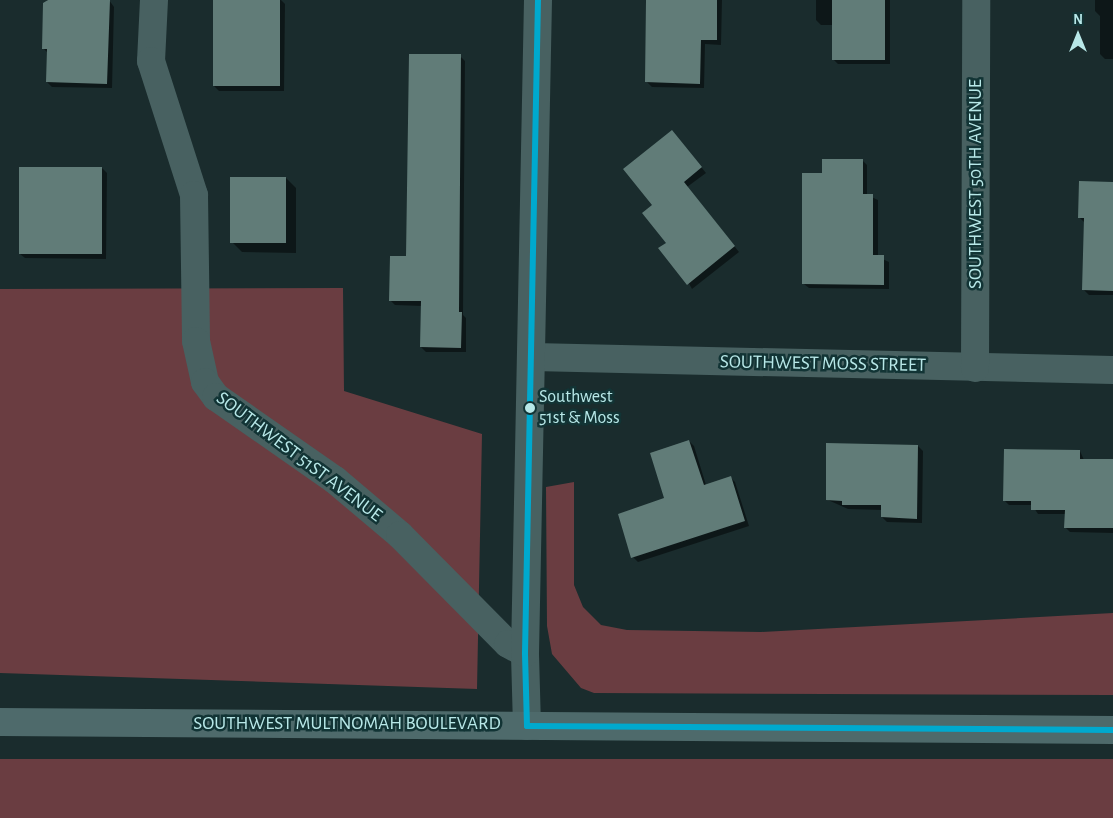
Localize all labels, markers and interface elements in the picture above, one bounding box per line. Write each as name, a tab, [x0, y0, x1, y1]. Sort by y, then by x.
north arrow	[1053, 10, 1103, 60]
text: N	[1073, 13, 1083, 27]
street label: SOUTHWEST 50TH AVENUE	[965, 79, 987, 289]
street label: SOUTHWEST MOSS STREET	[720, 351, 926, 377]
street label: SOUTHWEST 51ST AVENUE	[211, 387, 387, 527]
place label: Southwest 51st & Moss	[539, 387, 620, 429]
marker: Southwest 51st & Moss	[525, 403, 535, 413]
street label: SOUTHWEST MULTNOMAH BOULEVARD	[193, 713, 501, 735]

